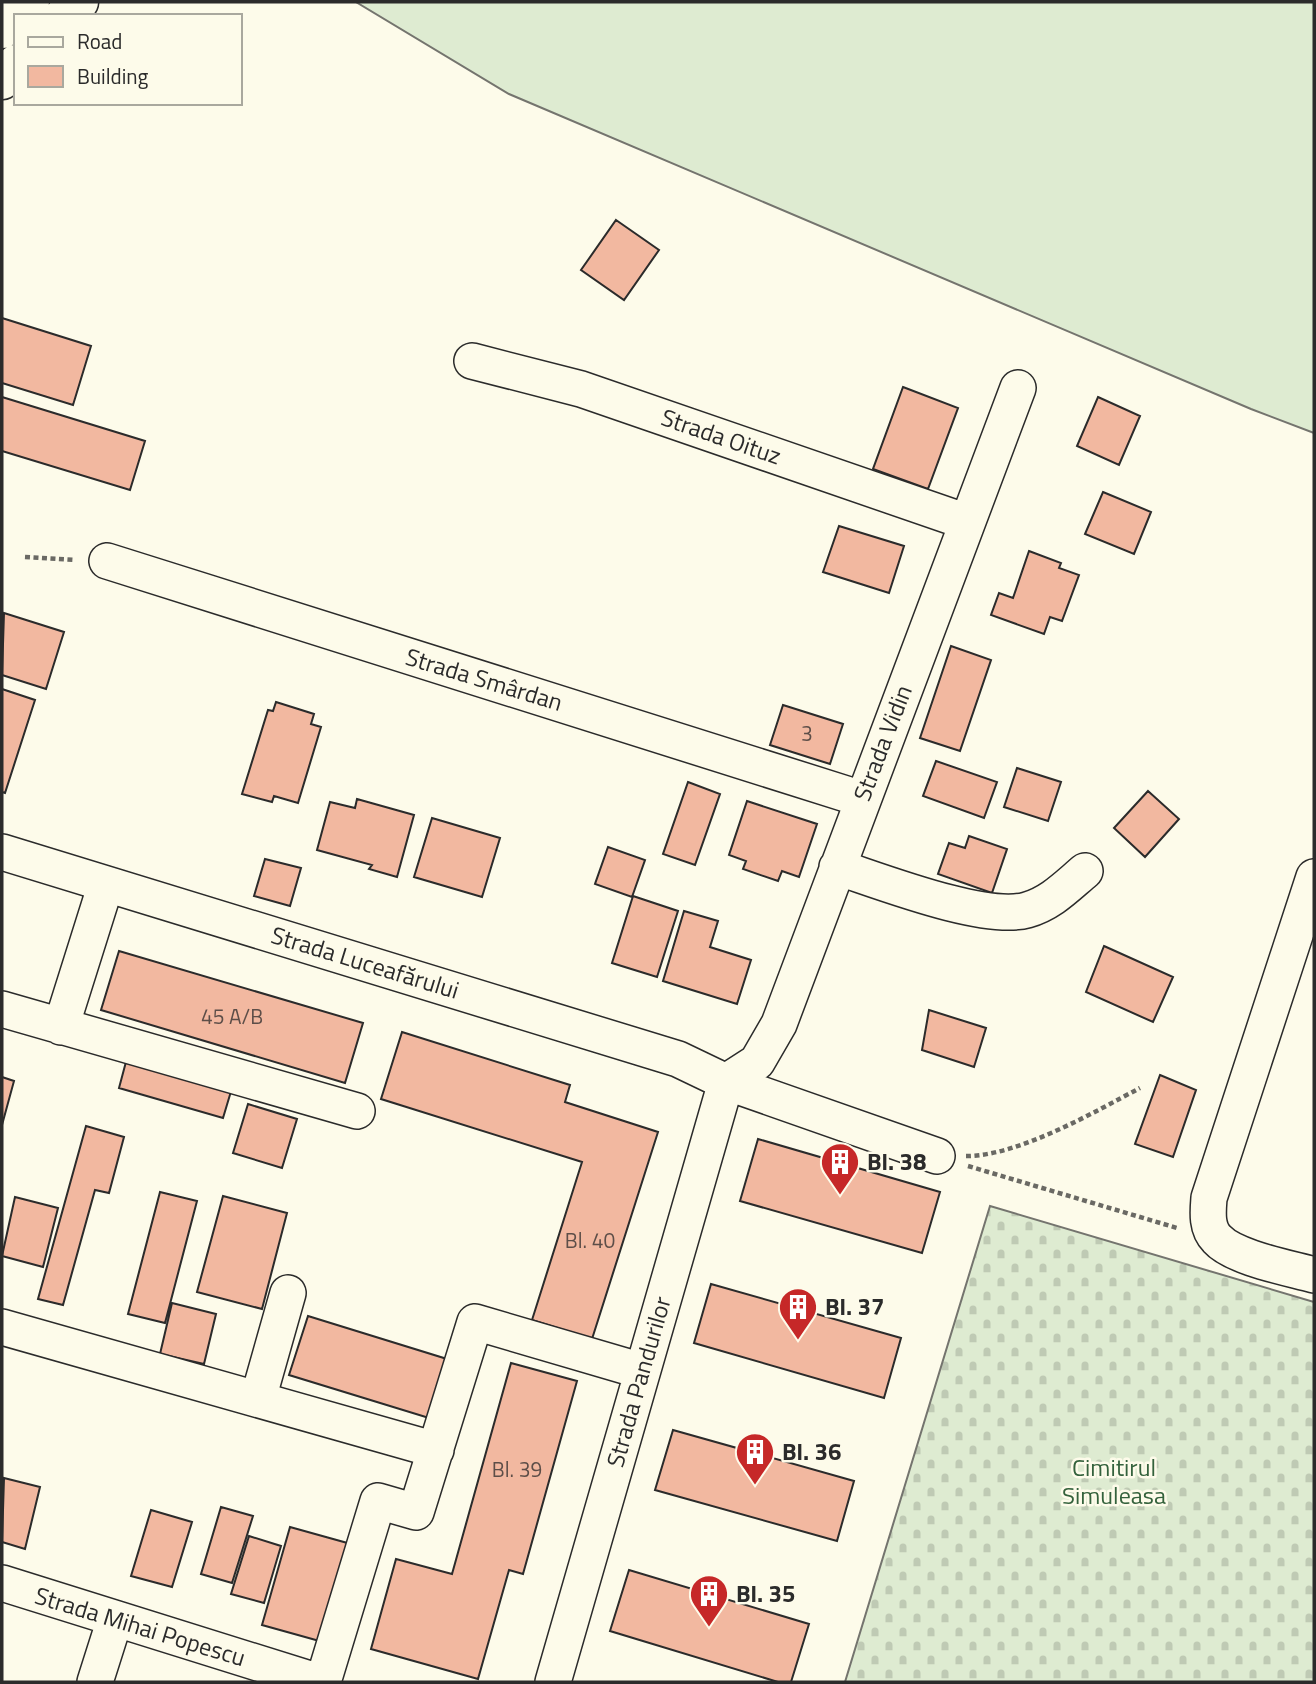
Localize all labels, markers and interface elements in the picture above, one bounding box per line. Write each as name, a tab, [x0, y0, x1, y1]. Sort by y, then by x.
legend	[14, 14, 242, 105]
text: Road	[77, 25, 122, 57]
text: Building	[77, 60, 149, 92]
street label: Strada Oituz	[656, 399, 786, 473]
street label: Strada Smârdan	[401, 638, 567, 720]
street label: Strada Vidin	[843, 679, 921, 806]
house number: 3	[801, 717, 813, 749]
street label: Strada Luceafărului	[267, 916, 464, 1008]
house number: 45 A/B	[201, 1000, 263, 1032]
building icon: Bl. 38	[819, 1141, 861, 1196]
place label: Bl. 38	[867, 1143, 926, 1179]
house number: Bl. 40	[565, 1224, 615, 1256]
building icon: Bl. 37	[777, 1286, 819, 1341]
place label: Bl. 37	[825, 1288, 884, 1324]
street label: Strada Pandurilor	[596, 1292, 680, 1471]
building icon: Bl. 36	[734, 1431, 776, 1486]
place label: Bl. 36	[782, 1433, 841, 1469]
park label: Cimitirul Simuleasa	[1062, 1449, 1166, 1513]
house number: Bl. 39	[492, 1453, 542, 1485]
building icon: Bl. 35	[688, 1573, 730, 1628]
place label: Bl. 35	[736, 1575, 795, 1611]
street label: Strada Mihai Popescu	[31, 1577, 250, 1675]

